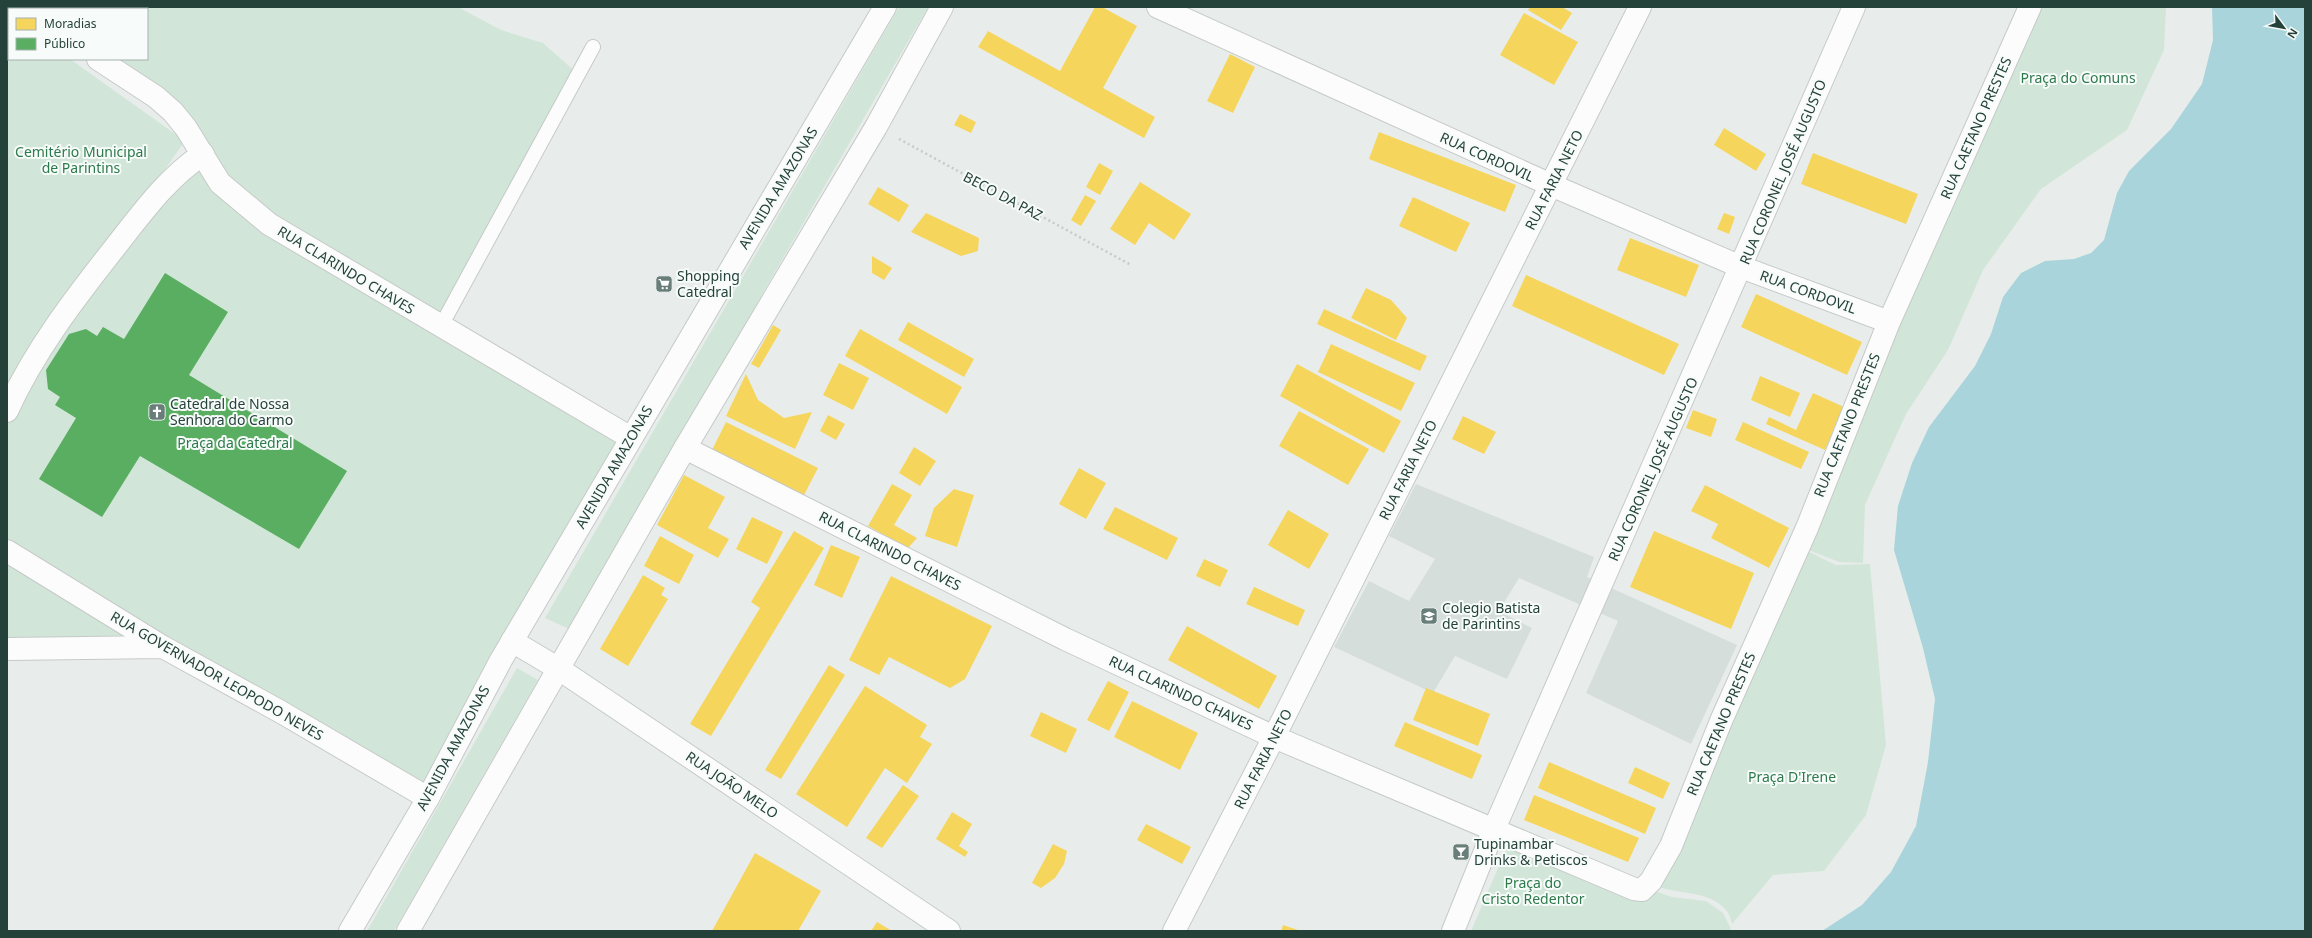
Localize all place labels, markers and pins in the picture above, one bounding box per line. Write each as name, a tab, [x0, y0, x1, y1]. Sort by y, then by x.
place label: Shopping Catedral	[677, 266, 740, 301]
supermarket icon: Shopping Catedral	[654, 274, 674, 294]
place label: Catedral de Nossa Senhora do Carmo	[170, 394, 293, 429]
church icon: Catedral de Nossa Senhora do Carmo	[147, 402, 167, 422]
place label: Colegio Batista de Parintins	[1442, 598, 1540, 633]
school or university icon: Colegio Batista de Parintins	[1419, 606, 1439, 626]
place label: Tupinambar Drinks & Petiscos	[1474, 834, 1588, 869]
bar icon: Tupinambar Drinks & Petiscos	[1451, 842, 1471, 862]

